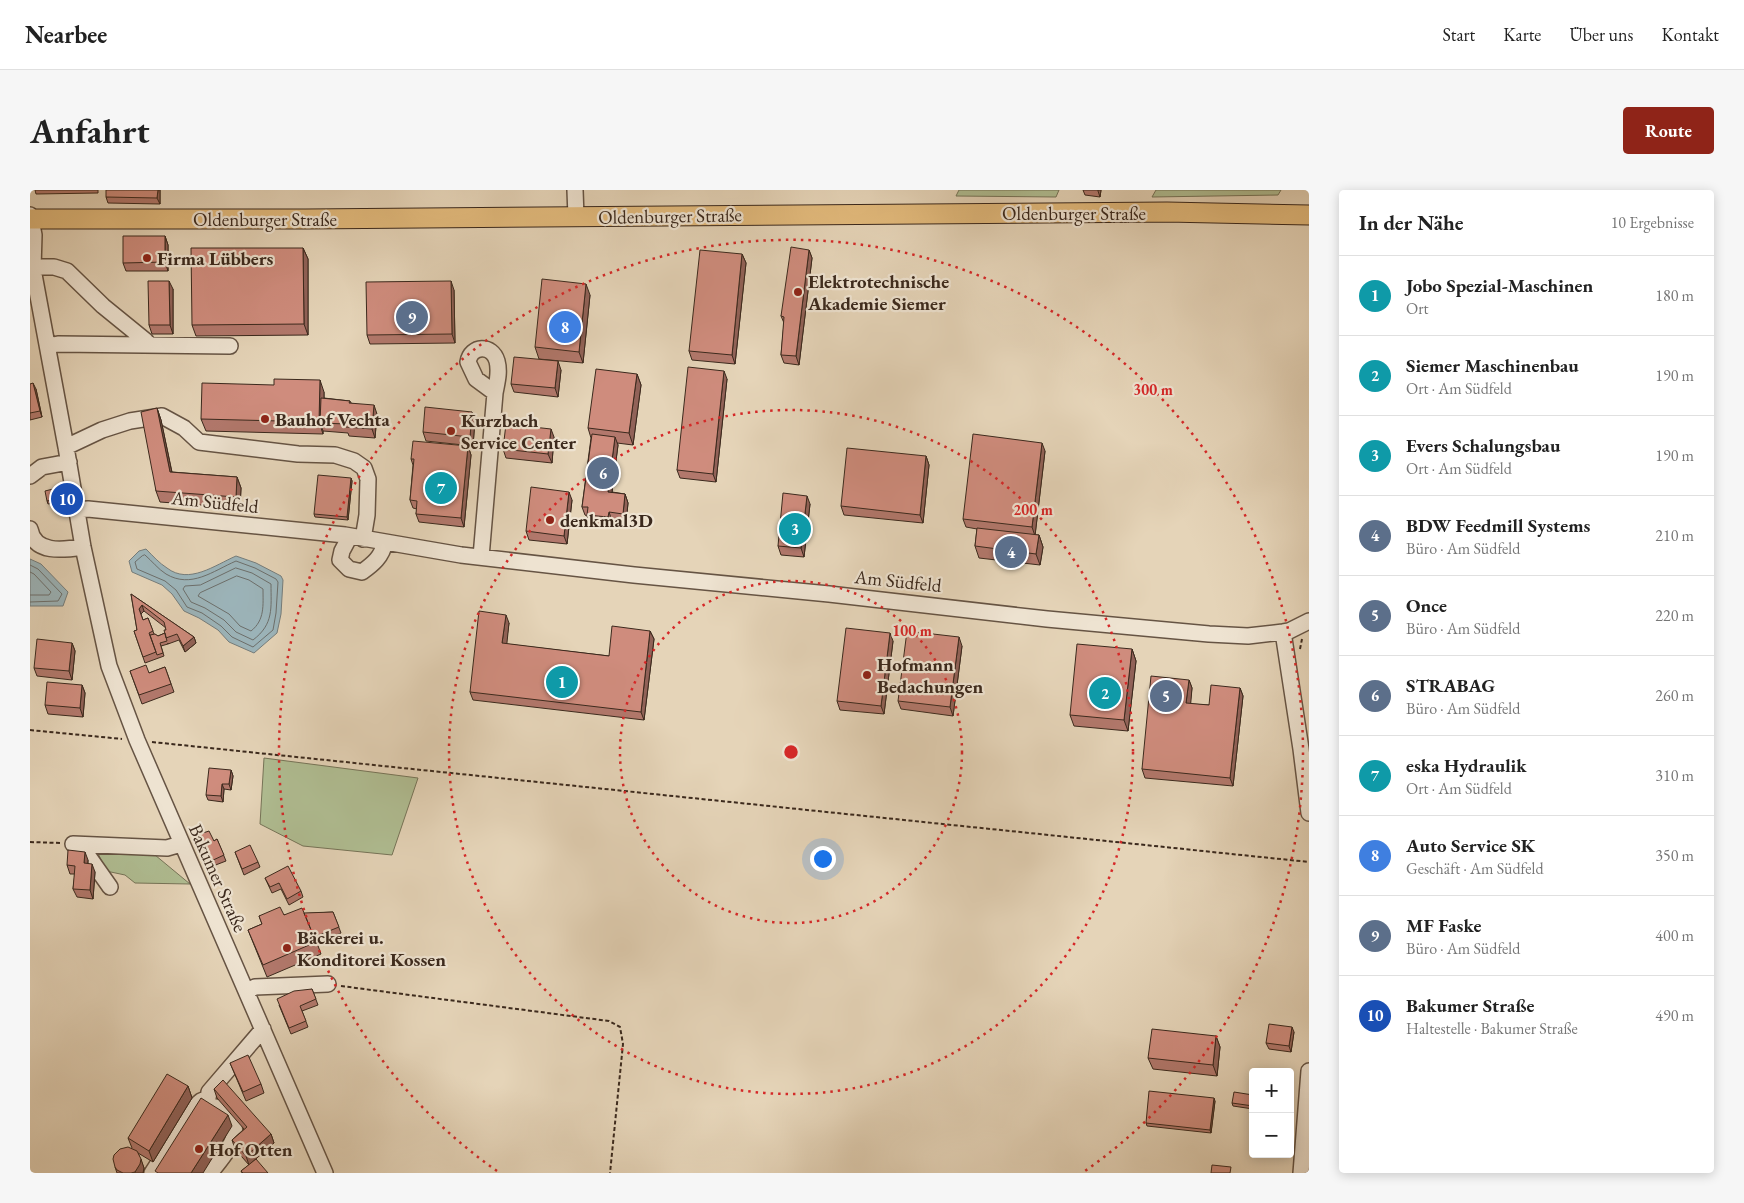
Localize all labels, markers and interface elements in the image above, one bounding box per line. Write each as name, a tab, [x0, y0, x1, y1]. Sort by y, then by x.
text: Nearbee	[25, 19, 107, 50]
text: Start	[1442, 23, 1475, 46]
text: Karte	[1503, 23, 1541, 46]
text: Über uns	[1569, 23, 1633, 46]
text: Kontakt	[1661, 23, 1719, 46]
button: Route	[1623, 107, 1714, 154]
text: Anfahrt	[30, 108, 150, 153]
street label: Oldenburger Straße	[1002, 201, 1146, 226]
street label: Oldenburger Straße	[598, 202, 742, 230]
street label: Oldenburger Straße	[193, 207, 337, 232]
text: In der Nähe	[1359, 209, 1464, 236]
text: 10 Ergebnisse	[1611, 212, 1694, 233]
place label: Firma Lübbers	[157, 246, 274, 271]
marker: Firma Lübbers	[141, 252, 153, 264]
place label: Elektrotechnische Akademie Siemer	[807, 269, 949, 316]
text: Jobo Spezial-Maschinen	[1406, 273, 1593, 298]
text: 1	[1371, 285, 1379, 306]
text: 180 m	[1655, 285, 1694, 306]
marker: Elektrotechnische Akademie Siemer	[792, 286, 804, 298]
pin: 9	[396, 298, 428, 336]
text: Ort	[1406, 298, 1429, 319]
pin: 8	[549, 308, 581, 346]
text: Siemer Maschinenbau	[1406, 353, 1579, 378]
text: 2	[1371, 365, 1379, 386]
text: 190 m	[1655, 365, 1694, 386]
text: Ort · Am Südfeld	[1406, 378, 1512, 399]
text: 300 m	[1133, 380, 1173, 399]
place label: Bauhof Vechta	[275, 407, 390, 432]
place label: Kurzbach Service Center	[461, 408, 576, 455]
marker: Bauhof Vechta	[259, 413, 271, 425]
marker: Kurzbach Service Center	[445, 425, 457, 437]
text: Evers Schalungsbau	[1406, 433, 1560, 458]
text: 3	[1371, 445, 1379, 466]
text: 190 m	[1655, 445, 1694, 466]
pin: 6	[587, 454, 619, 492]
text: Ort · Am Südfeld	[1406, 458, 1512, 479]
pin: 7	[425, 469, 457, 507]
pin: 10	[51, 480, 83, 518]
street label: Am Südfeld	[169, 485, 260, 519]
text: 200 m	[1013, 500, 1053, 519]
place label: denkmal3D	[560, 508, 653, 533]
pin: 3	[779, 510, 811, 548]
text: BDW Feedmill Systems	[1406, 513, 1590, 538]
marker: denkmal3D	[544, 514, 556, 526]
text: 4	[1371, 525, 1379, 546]
text: 210 m	[1655, 525, 1694, 546]
pin: 4	[995, 533, 1027, 571]
text: Büro · Am Südfeld	[1406, 538, 1520, 559]
street label: Am Südfeld	[852, 564, 943, 598]
text: Once	[1406, 593, 1447, 618]
text: 5	[1371, 605, 1379, 626]
text: 220 m	[1655, 605, 1694, 626]
text: Büro · Am Südfeld	[1406, 618, 1520, 639]
text: 100 m	[892, 621, 932, 640]
place label: Hofmann Bedachungen	[877, 652, 983, 699]
pin: 1	[546, 663, 578, 701]
marker: Hofmann Bedachungen	[861, 669, 873, 681]
text: STRABAG	[1406, 673, 1495, 698]
pin: 2	[1089, 674, 1121, 712]
pin: 5	[1150, 677, 1182, 715]
text: 6	[1371, 685, 1379, 706]
text: 260 m	[1655, 685, 1694, 706]
text: Büro · Am Südfeld	[1406, 698, 1520, 719]
centre of rings	[782, 743, 800, 761]
text: eska Hydraulik	[1406, 753, 1527, 778]
text: 7	[1371, 765, 1379, 786]
text: 310 m	[1655, 765, 1694, 786]
text: Ort · Am Südfeld	[1406, 778, 1512, 799]
street label: Bakumer Straße	[183, 820, 253, 936]
text: Auto Service SK	[1406, 833, 1535, 858]
text: 8	[1371, 845, 1379, 866]
text: 350 m	[1655, 845, 1694, 866]
your location	[810, 846, 836, 872]
text: Geschäft · Am Südfeld	[1406, 858, 1543, 879]
text: MF Faske	[1406, 913, 1481, 938]
place label: Bäckerei u. Konditorei Kossen	[297, 925, 446, 972]
text: 9	[1371, 925, 1379, 946]
text: 400 m	[1655, 925, 1694, 946]
text: Büro · Am Südfeld	[1406, 938, 1520, 959]
marker: Bäckerei u. Konditorei Kossen	[281, 942, 293, 954]
text: Bakumer Straße	[1406, 993, 1534, 1018]
text: 10	[1367, 1005, 1383, 1026]
text: 490 m	[1655, 1005, 1694, 1026]
text: Haltestelle · Bakumer Straße	[1406, 1018, 1578, 1039]
map controls	[1249, 1068, 1294, 1158]
button: +	[1249, 1068, 1294, 1113]
button: −	[1249, 1113, 1294, 1158]
place label: Hof Otten	[209, 1137, 293, 1162]
marker: Hof Otten	[193, 1143, 205, 1155]

